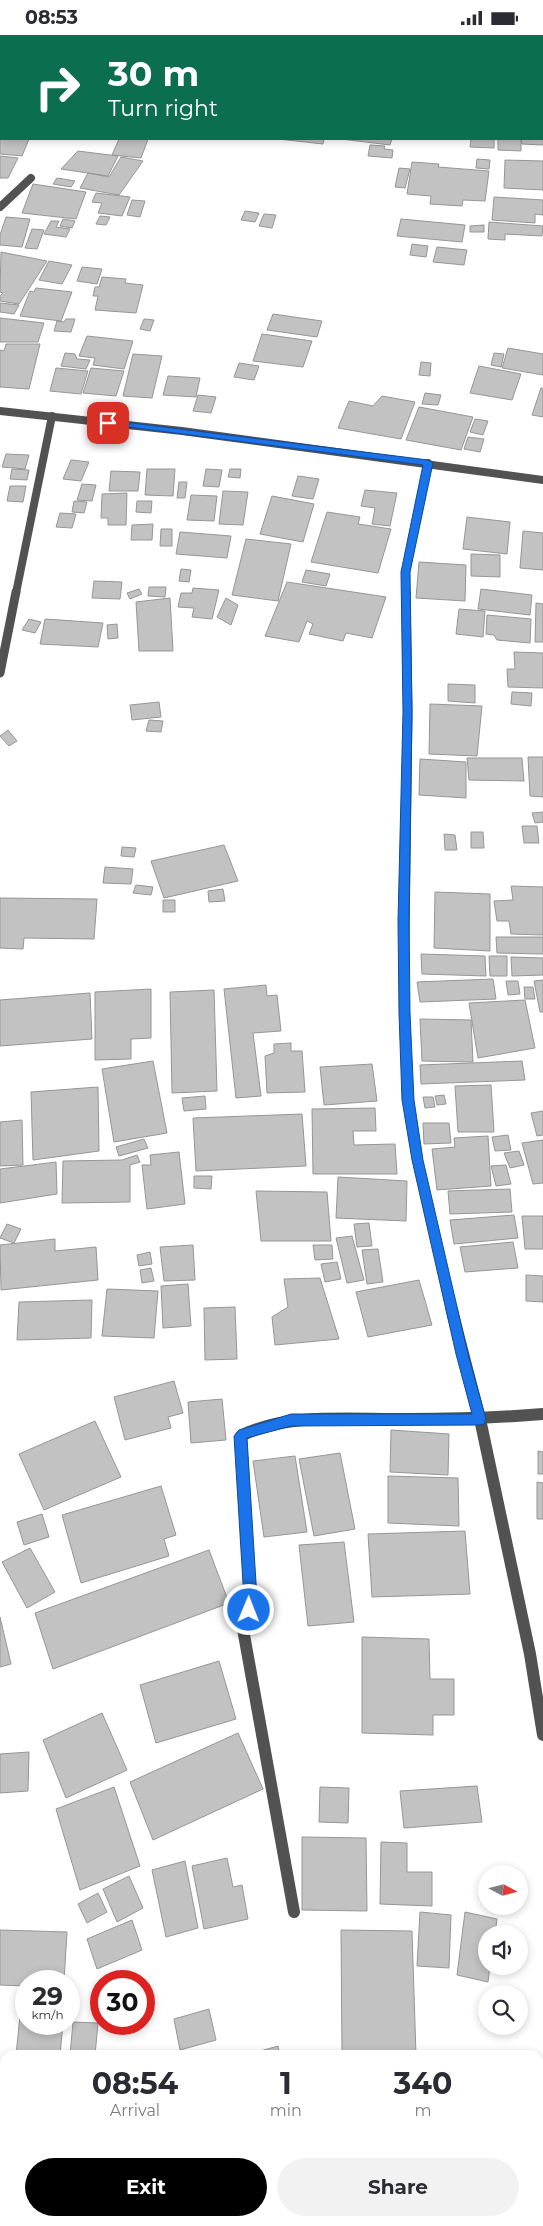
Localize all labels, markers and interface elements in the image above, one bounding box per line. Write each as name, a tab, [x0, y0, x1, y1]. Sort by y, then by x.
text: 08:53	[25, 6, 78, 29]
text: 30 m	[108, 52, 199, 95]
icon: right	[25, 55, 90, 120]
text: Turn right	[108, 95, 218, 122]
pin	[87, 402, 129, 444]
icon: arrive	[94, 409, 122, 437]
position arrow	[222, 1583, 274, 1635]
north arrow	[478, 1865, 528, 1915]
map controls	[478, 1865, 528, 2035]
button: sound	[478, 1925, 528, 1975]
speed limit sign: 30	[90, 1970, 155, 2035]
text: 29	[32, 1981, 63, 2011]
button: search	[478, 1985, 528, 2035]
text: km/h	[31, 2007, 64, 2022]
text: 08:54	[92, 2065, 178, 2102]
text: 1	[280, 2065, 292, 2102]
text: 340	[394, 2065, 452, 2102]
text: Arrival	[110, 2101, 160, 2120]
text: min	[270, 2101, 302, 2120]
text: m	[414, 2101, 431, 2120]
button: Exit	[25, 2158, 267, 2216]
button: Share	[277, 2158, 519, 2216]

